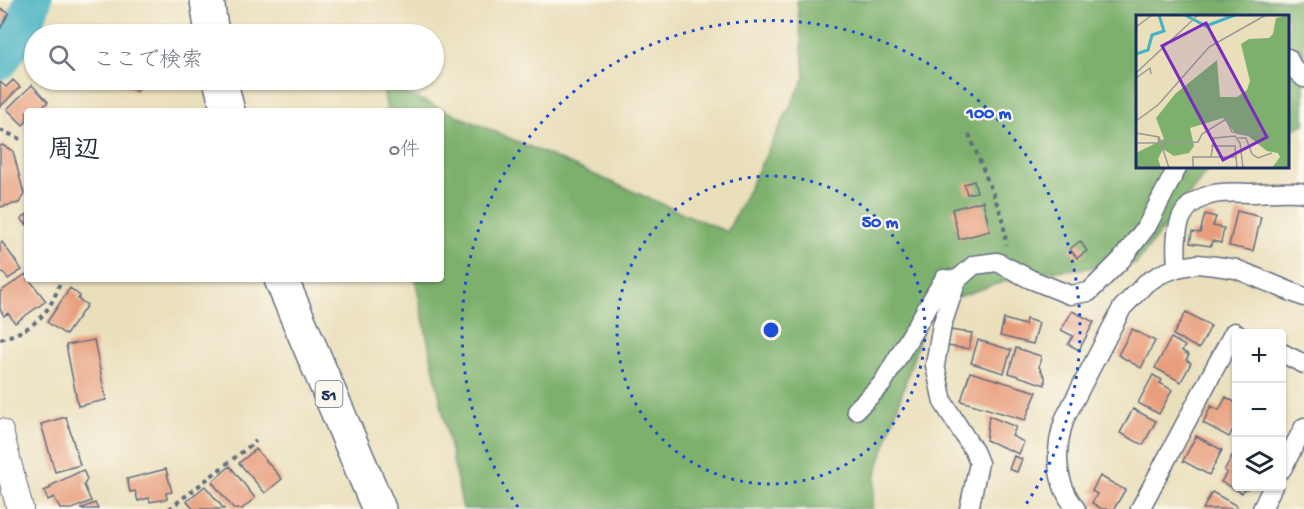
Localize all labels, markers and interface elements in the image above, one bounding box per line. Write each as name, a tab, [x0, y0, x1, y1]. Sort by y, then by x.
inset map	[1136, 15, 1289, 168]
search box	[24, 24, 444, 90]
icon: search	[45, 41, 78, 74]
text: ここで検索	[93, 49, 203, 75]
text: 100 m	[966, 104, 1012, 125]
text: 周辺	[48, 137, 100, 168]
text: 0件	[389, 140, 420, 163]
text: 50 m	[862, 213, 899, 234]
centre of rings	[761, 320, 781, 340]
map controls	[1232, 329, 1286, 491]
button: +	[1232, 329, 1286, 383]
road number: 51	[316, 381, 342, 407]
button: −	[1232, 383, 1286, 437]
button: layers	[1232, 437, 1286, 491]

